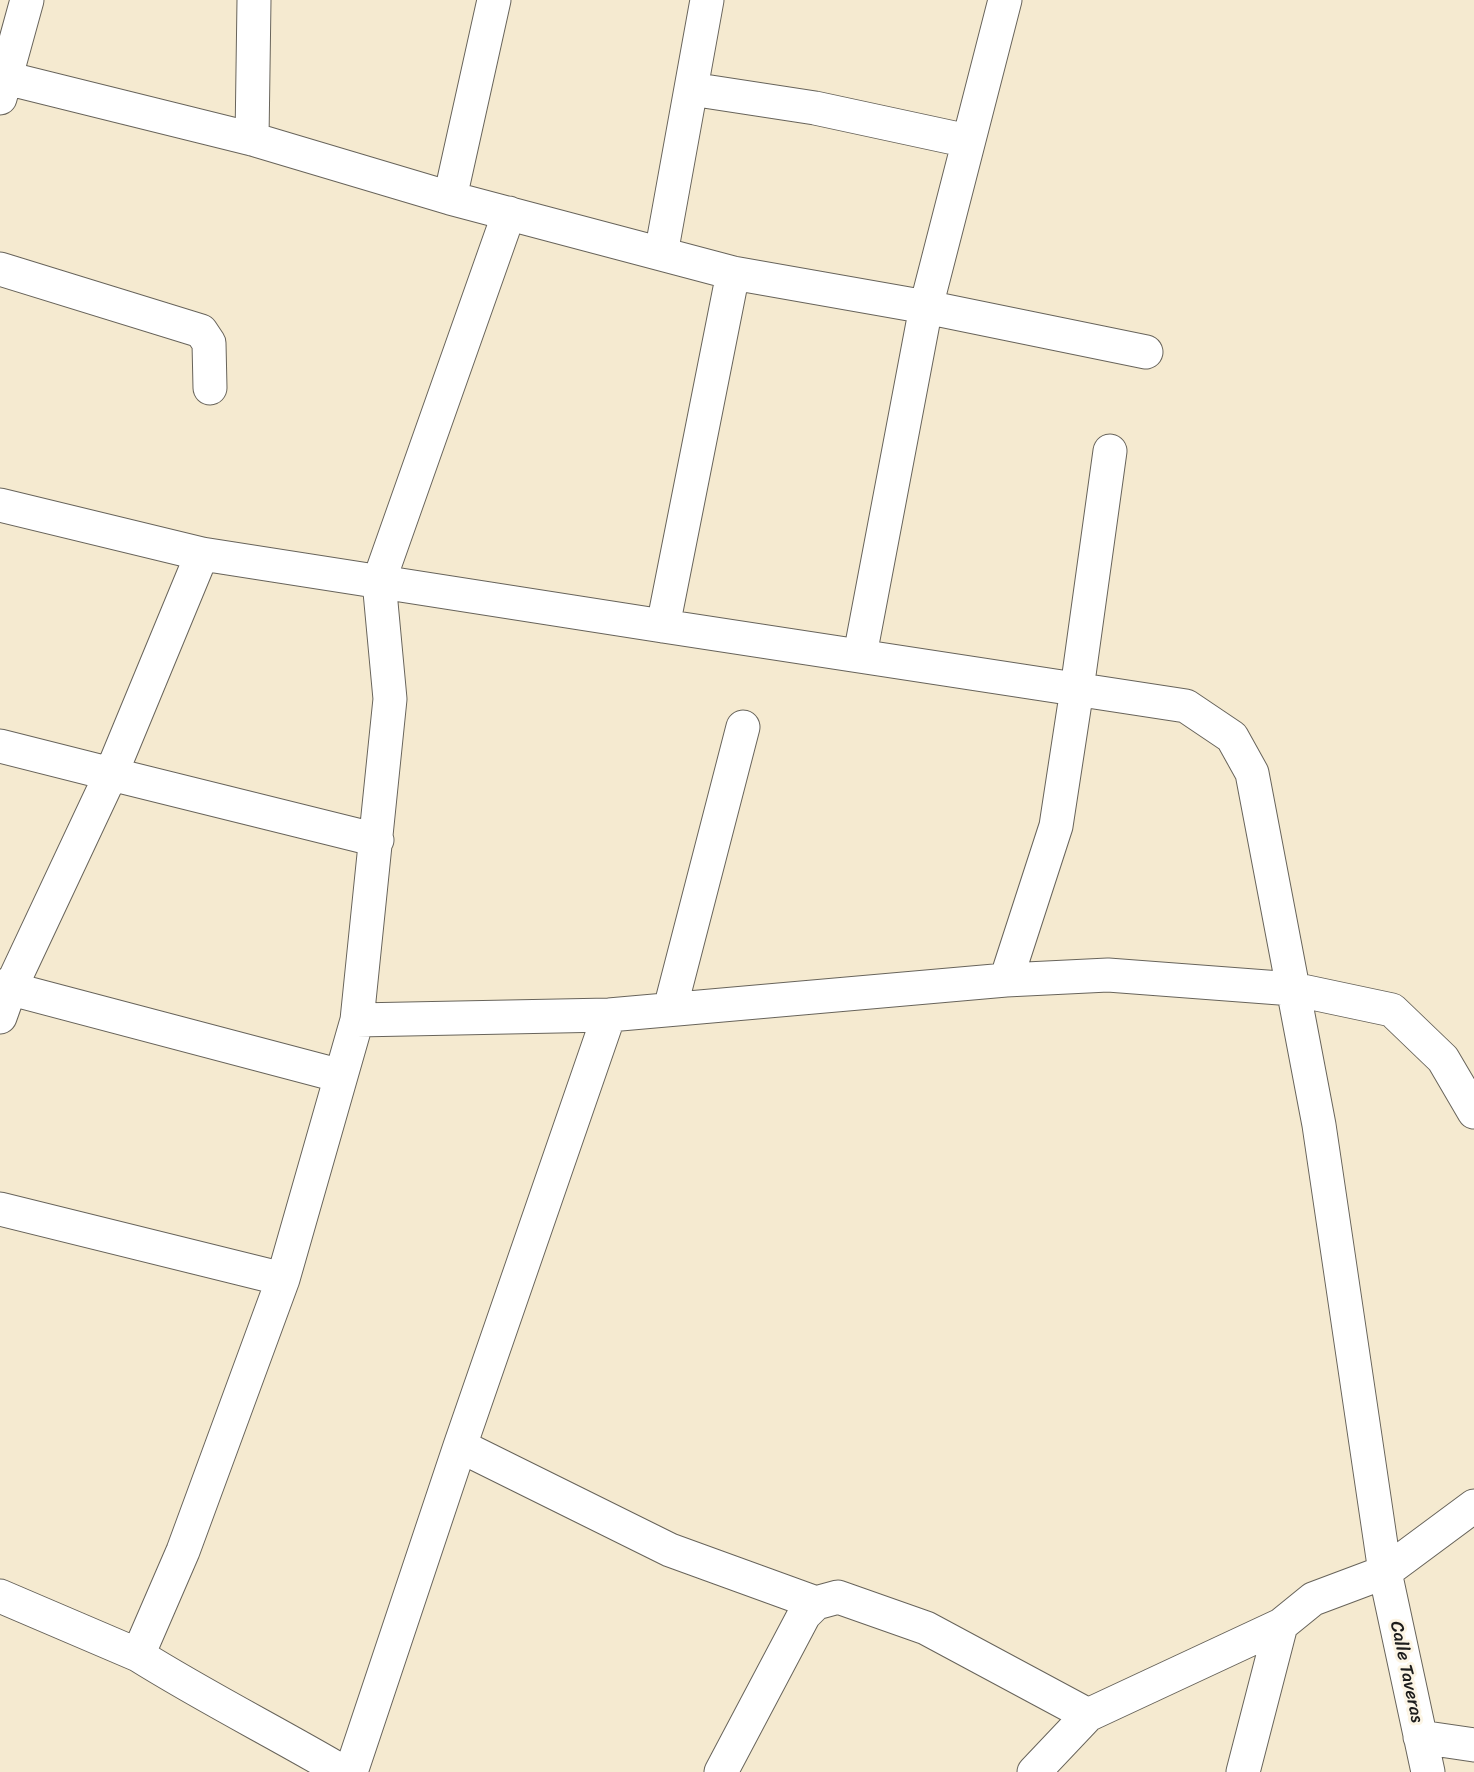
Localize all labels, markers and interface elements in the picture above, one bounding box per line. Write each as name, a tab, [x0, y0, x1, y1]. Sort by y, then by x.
street label: Calle Taveras	[1385, 1619, 1427, 1725]

